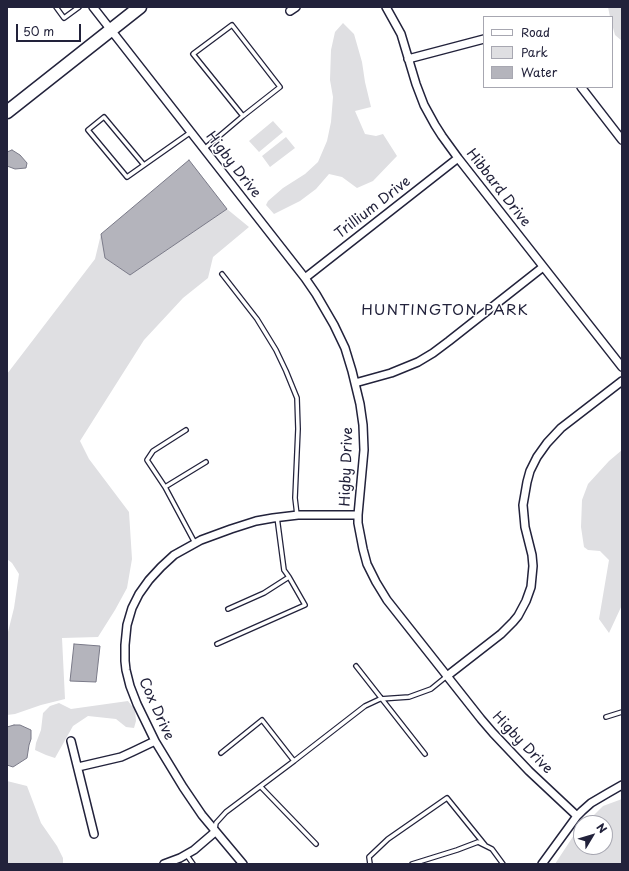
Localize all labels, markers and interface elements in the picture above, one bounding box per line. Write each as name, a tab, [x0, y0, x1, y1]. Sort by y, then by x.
scale bar	[18, 16, 83, 42]
legend	[483, 16, 613, 88]
text: 50 m	[23, 22, 54, 40]
text: Road	[521, 23, 550, 41]
text: Park	[521, 43, 548, 61]
text: Water	[521, 63, 557, 81]
street label: Higby Drive	[202, 129, 264, 201]
street label: Hibbard Drive	[462, 146, 534, 230]
street label: Trillium Drive	[332, 173, 414, 243]
district label: HUNTINGTON PARK	[361, 302, 529, 320]
street label: Higby Drive	[337, 427, 357, 507]
street label: Cox Drive	[135, 675, 177, 743]
street label: Higby Drive	[488, 709, 556, 777]
north arrow	[573, 815, 613, 855]
text: N	[593, 819, 611, 837]

